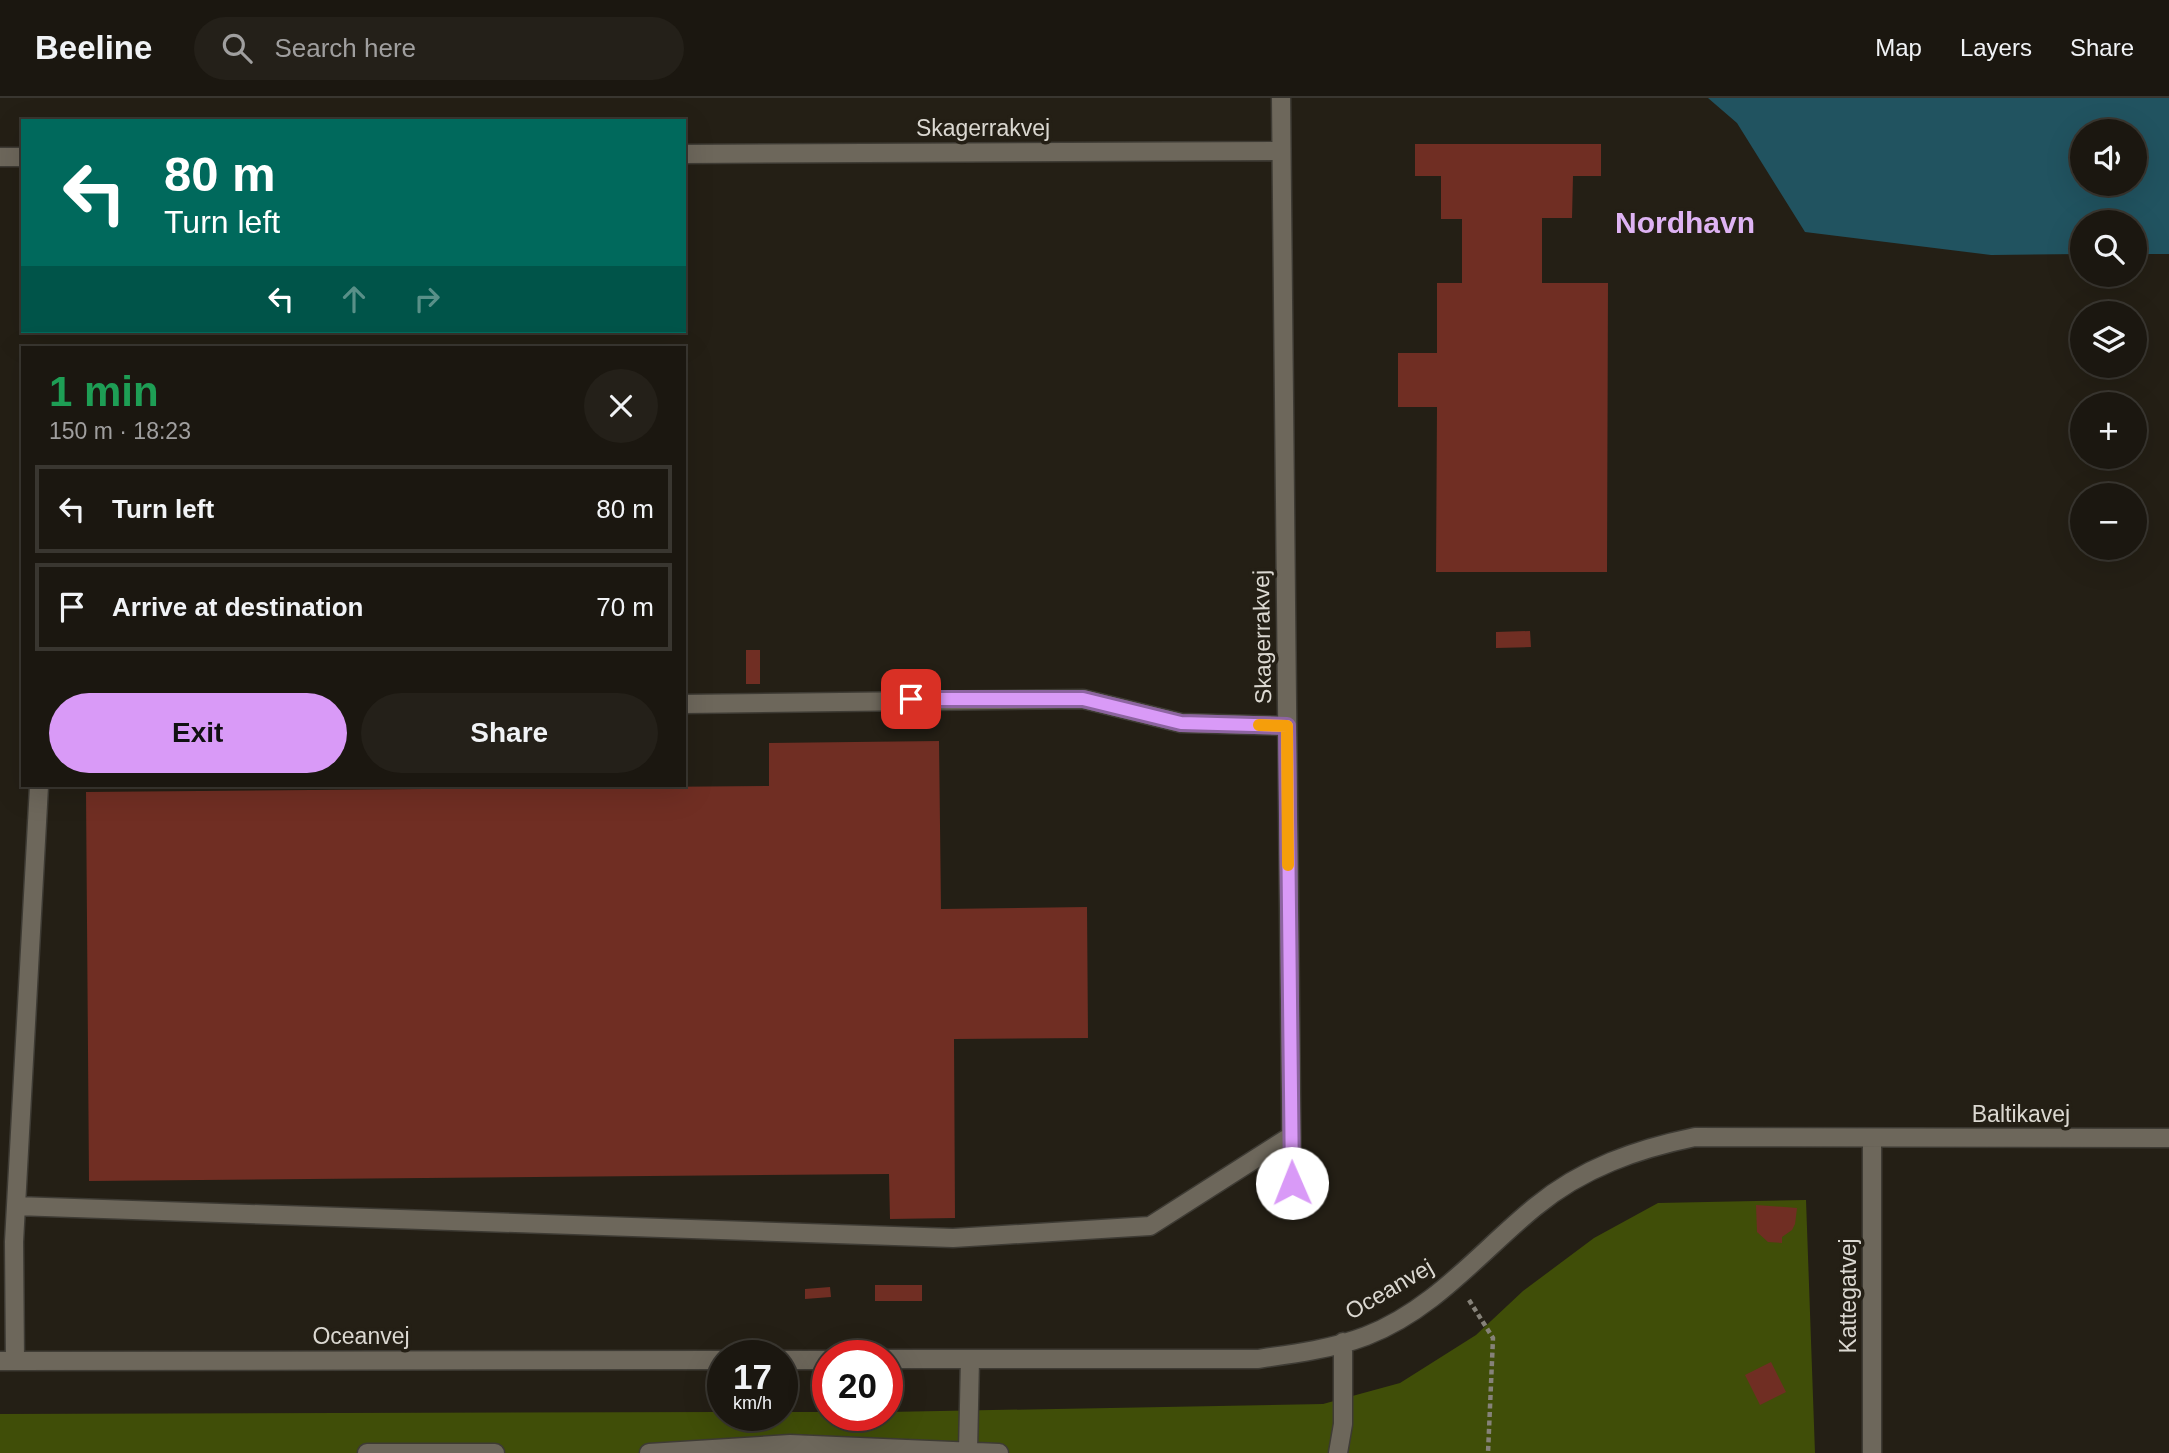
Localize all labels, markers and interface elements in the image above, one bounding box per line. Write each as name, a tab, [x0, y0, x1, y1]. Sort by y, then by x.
search box	[194, 17, 684, 80]
text: Beeline	[35, 29, 152, 66]
icon: search	[218, 29, 256, 67]
text: Search here	[274, 33, 416, 63]
text: Map	[1875, 34, 1922, 61]
text: Layers	[1960, 34, 2032, 61]
text: Share	[2070, 34, 2134, 61]
street label: Skagerrakvej	[916, 115, 1050, 141]
map controls	[2070, 119, 2147, 560]
button: sound	[2070, 119, 2147, 196]
icon: left	[49, 147, 140, 238]
text: 80 m	[164, 147, 276, 201]
text: Turn left	[164, 204, 280, 240]
district label: Nordhavn	[1615, 206, 1755, 239]
button: search	[2070, 210, 2147, 287]
icon: left	[262, 280, 300, 318]
icon: ahead	[335, 280, 373, 318]
icon: right	[408, 280, 446, 318]
button: layers	[2070, 301, 2147, 378]
text: 1 min	[49, 368, 159, 415]
button: close	[584, 369, 658, 443]
button: +	[2070, 392, 2147, 469]
text: 150 m · 18:23	[49, 418, 191, 444]
button: −	[2070, 483, 2147, 560]
icon: left	[53, 490, 91, 528]
text: Turn left	[112, 494, 214, 524]
text: 80 m	[596, 494, 654, 524]
street label: Skagerrakvej	[1248, 570, 1276, 704]
icon: arrive	[53, 588, 91, 626]
text: Arrive at destination	[112, 592, 363, 622]
text: 70 m	[596, 592, 654, 622]
pin	[881, 669, 941, 729]
icon: arrive	[892, 680, 930, 718]
button: Exit	[49, 693, 347, 773]
button: Share	[361, 693, 658, 773]
street label: Baltikavej	[1972, 1101, 2070, 1127]
position arrow	[1255, 1146, 1329, 1220]
street label: Kattegatvej	[1835, 1238, 1861, 1354]
street label: Oceanvej	[1340, 1253, 1438, 1325]
street label: Oceanvej	[312, 1323, 410, 1349]
speed limit sign: 20	[812, 1340, 903, 1431]
text: 17	[733, 1357, 772, 1396]
text: km/h	[733, 1393, 772, 1413]

